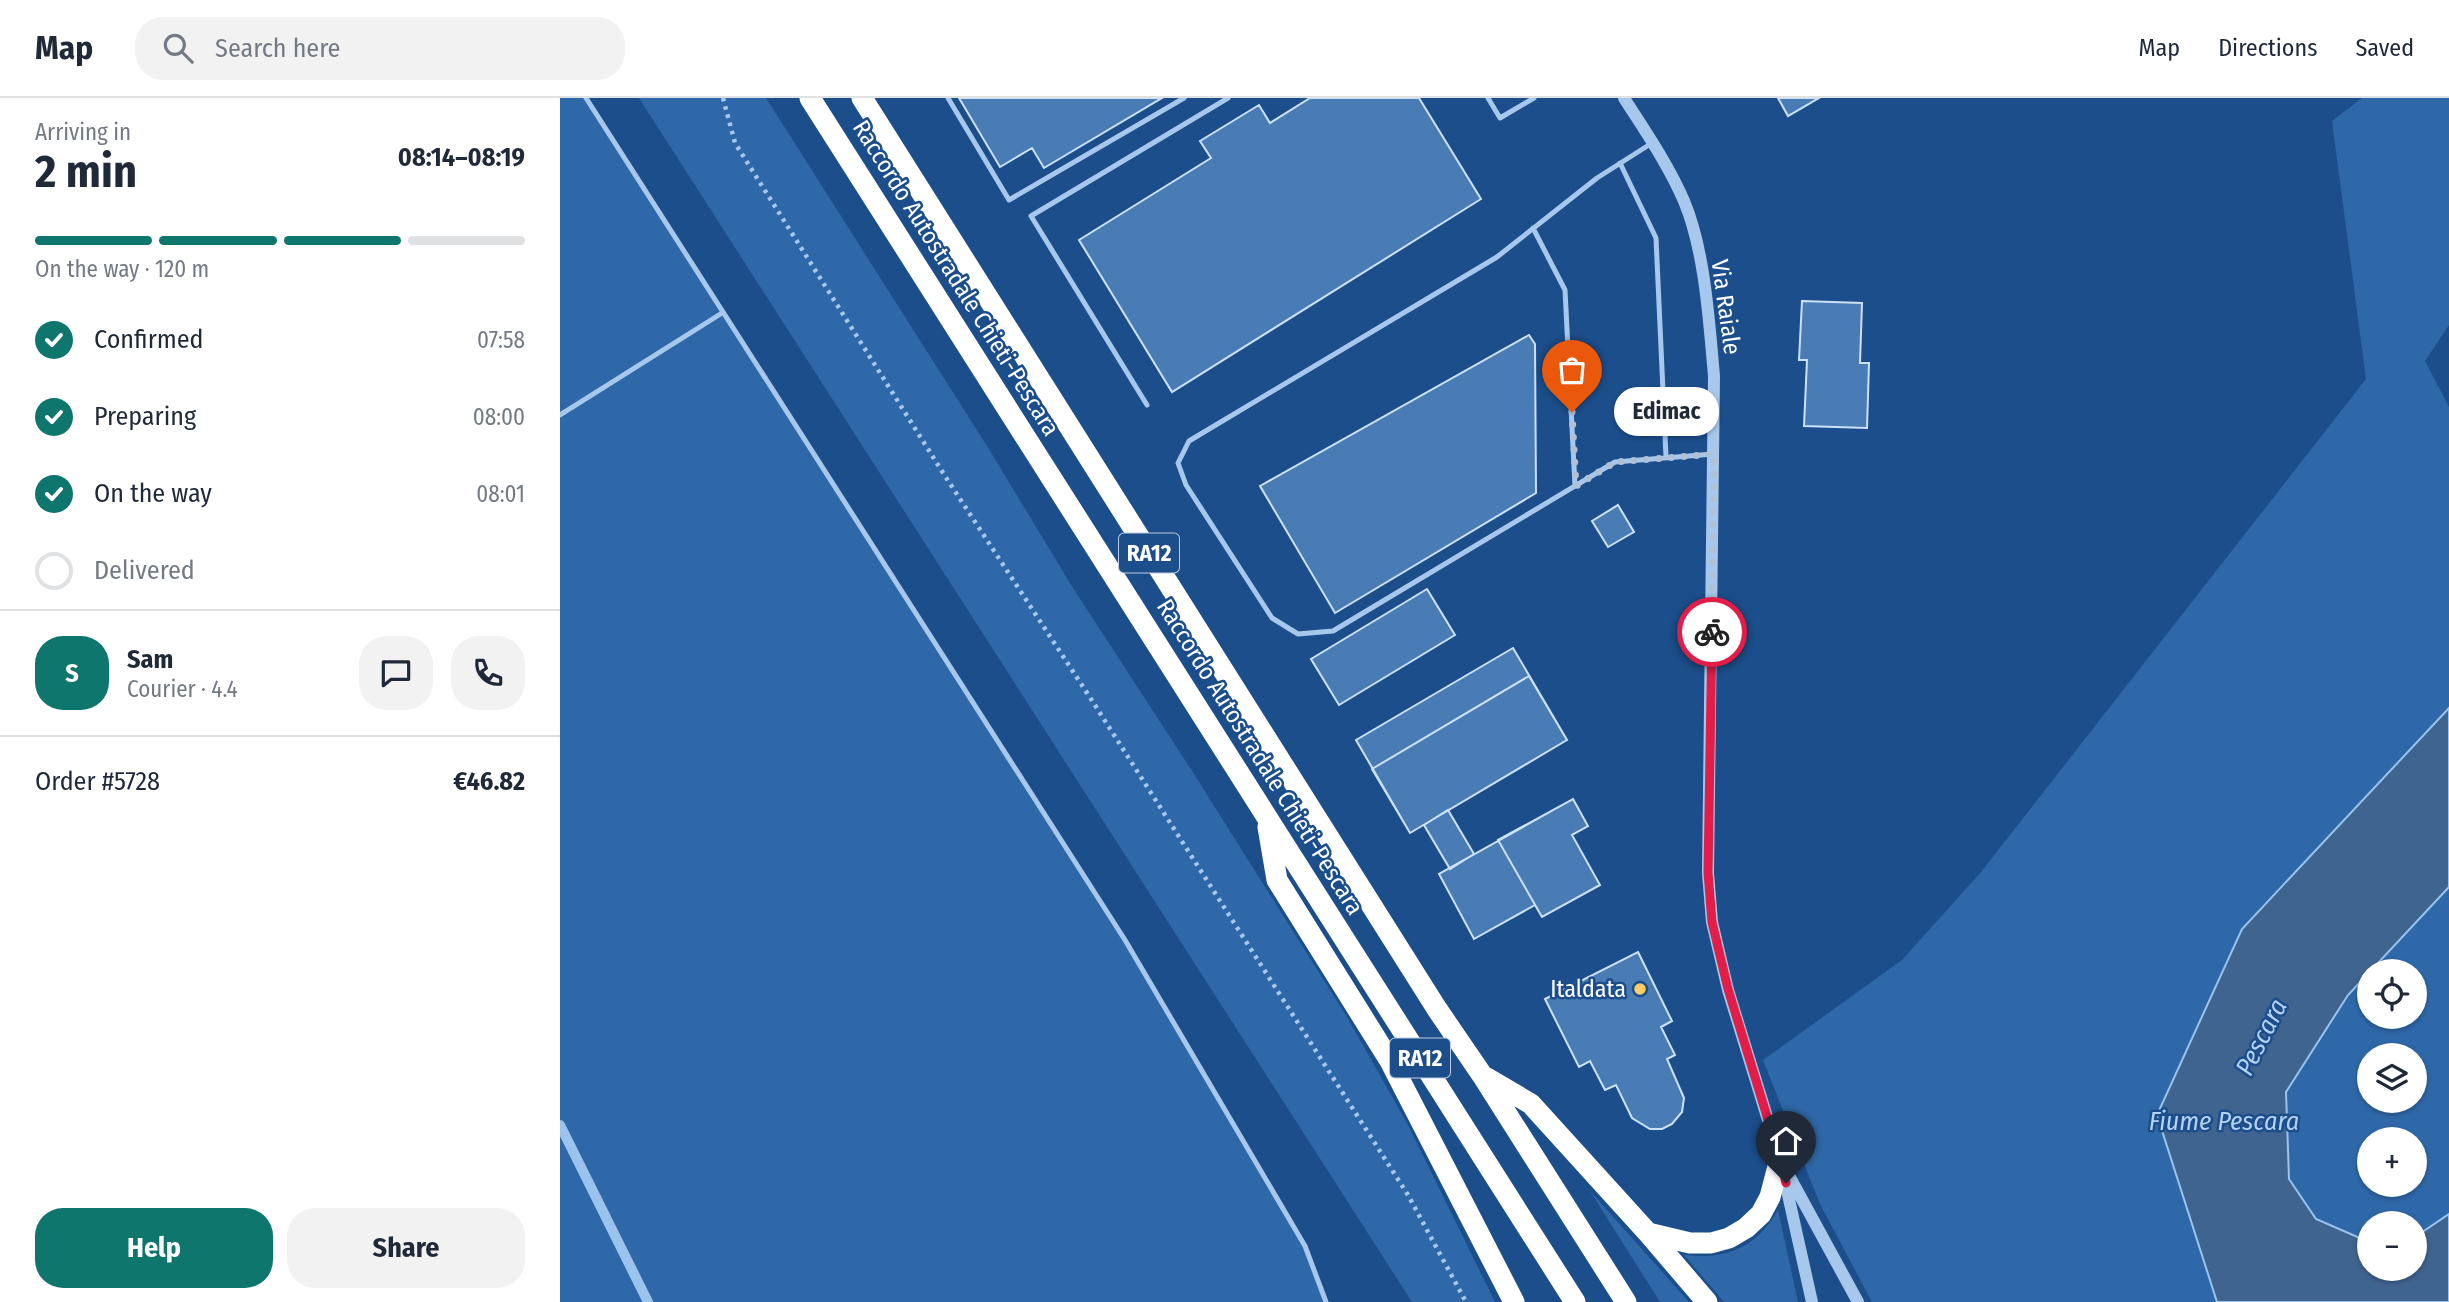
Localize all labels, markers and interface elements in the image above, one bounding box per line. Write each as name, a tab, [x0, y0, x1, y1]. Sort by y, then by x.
search box	[135, 17, 625, 80]
text: Map	[35, 28, 93, 68]
icon: search	[159, 29, 197, 67]
text: Search here	[215, 33, 340, 64]
text: Map	[2139, 34, 2180, 62]
text: Directions	[2218, 34, 2317, 62]
text: Saved	[2355, 34, 2414, 62]
street label: Raccordo Autostradale Chieti-Pescara	[847, 115, 1065, 441]
text: Arriving in	[35, 118, 131, 146]
text: 08:14–08:19	[398, 142, 525, 173]
text: 2 min	[35, 144, 137, 199]
text: On the way · 120 m	[35, 255, 209, 283]
street label: Via Raiale	[1705, 258, 1747, 356]
icon: check	[35, 321, 73, 359]
text: Confirmed	[94, 324, 204, 355]
text: 07:58	[477, 326, 525, 354]
pin	[1542, 340, 1602, 412]
icon: bag	[1553, 351, 1591, 389]
callout: Edimac	[1614, 388, 1719, 436]
text: Edimac	[1633, 397, 1700, 425]
icon: check	[35, 398, 73, 436]
text: Preparing	[94, 401, 196, 432]
text: 08:00	[473, 403, 525, 431]
icon: check	[35, 475, 73, 513]
text: On the way	[94, 478, 212, 509]
text: 08:01	[476, 480, 525, 508]
road number: RA12	[1119, 534, 1179, 573]
text: Delivered	[94, 555, 195, 586]
street label: Raccordo Autostradale Chieti-Pescara	[1151, 594, 1369, 920]
courier	[1677, 597, 1747, 667]
icon: bike	[1693, 613, 1731, 651]
button: chat	[359, 636, 433, 710]
button: phone	[451, 636, 525, 710]
text: Sam	[127, 644, 173, 675]
text: S	[65, 658, 79, 689]
text: Courier · 4.4	[127, 675, 238, 703]
text: Order #5728	[35, 766, 160, 797]
text: €46.82	[453, 766, 525, 797]
map controls	[2357, 959, 2427, 1281]
button: locate	[2357, 959, 2427, 1029]
place label: Italdata	[1550, 975, 1626, 1003]
marker: Italdata	[1632, 981, 1648, 997]
water label: Pescara	[2229, 994, 2294, 1081]
road number: RA12	[1390, 1038, 1450, 1077]
button: layers	[2357, 1043, 2427, 1113]
water label: Fiume Pescara	[2149, 1106, 2299, 1137]
pin	[1756, 1111, 1816, 1183]
icon: home	[1767, 1122, 1805, 1160]
button: +	[2357, 1127, 2427, 1197]
button: Help	[35, 1208, 273, 1288]
button: Share	[287, 1208, 525, 1288]
button: −	[2357, 1211, 2427, 1281]

